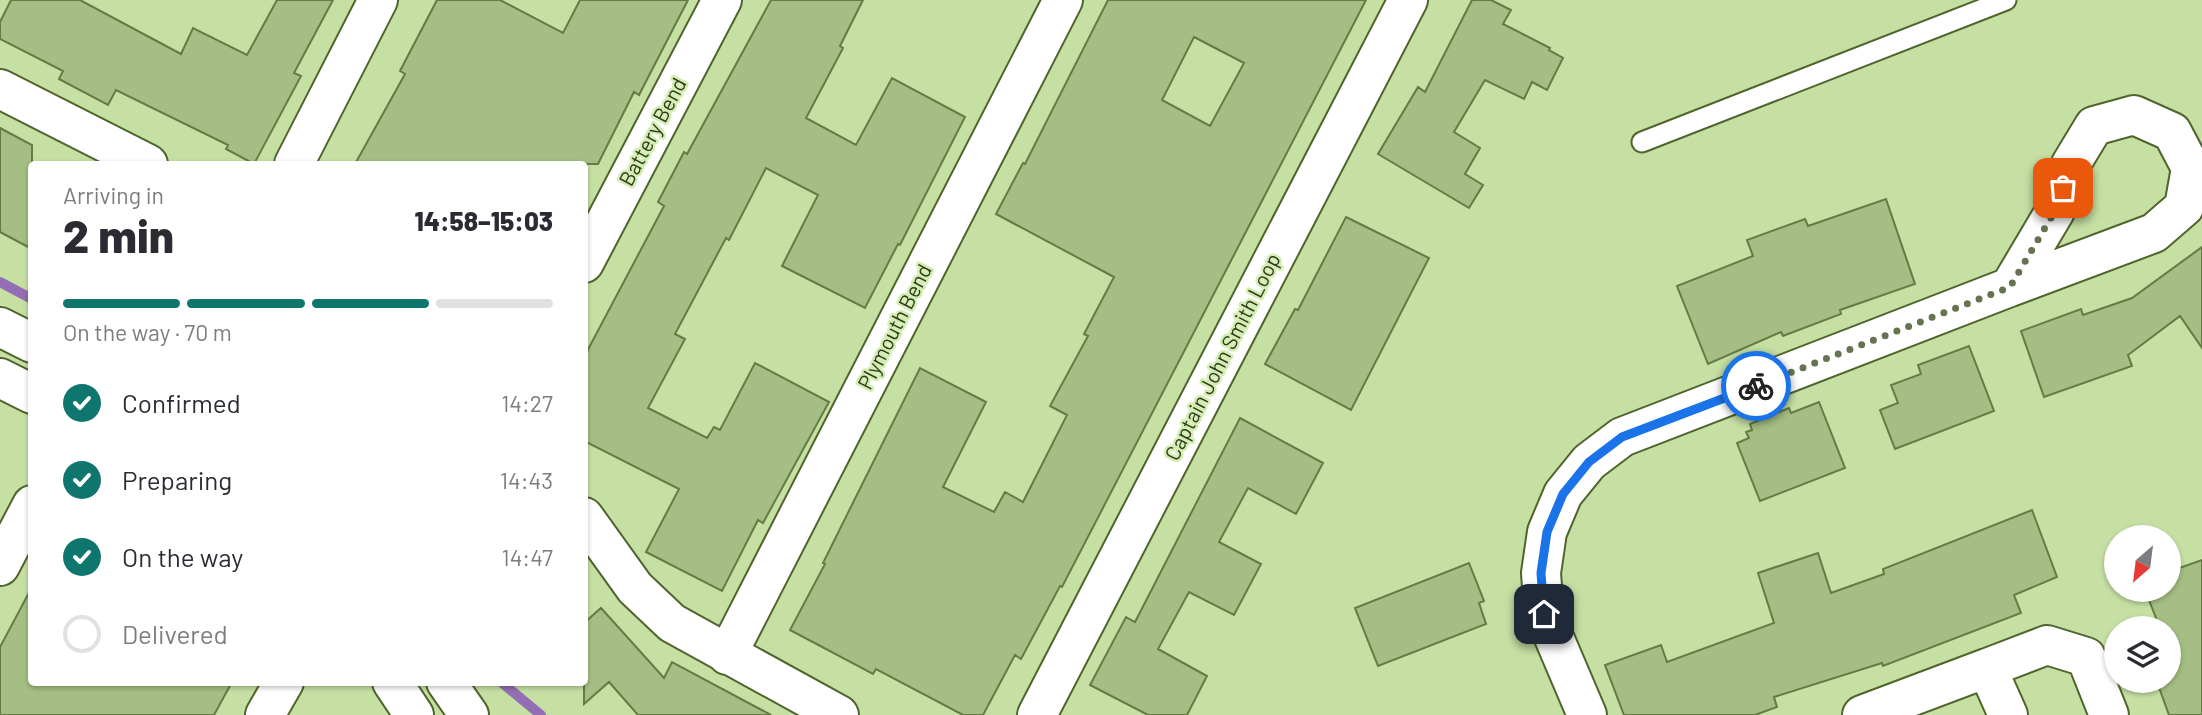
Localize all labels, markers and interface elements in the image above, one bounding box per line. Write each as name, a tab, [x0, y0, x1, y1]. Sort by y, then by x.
street label: Battery Bend	[613, 73, 691, 190]
pin	[2033, 158, 2093, 218]
icon: bag	[2044, 169, 2082, 207]
text: Arriving in	[63, 181, 164, 209]
text: 14:58–15:03	[414, 205, 553, 236]
text: 2 min	[63, 207, 174, 262]
street label: Captain John Smith Loop	[1159, 249, 1285, 464]
street label: Plymouth Bend	[851, 260, 936, 393]
text: On the way · 70 m	[63, 318, 232, 346]
courier	[1721, 351, 1791, 421]
icon: bike	[1737, 367, 1775, 405]
icon: check	[63, 384, 101, 422]
text: Confirmed	[122, 387, 241, 418]
text: 14:27	[501, 389, 553, 417]
icon: check	[63, 461, 101, 499]
text: Preparing	[122, 464, 232, 495]
text: 14:43	[500, 466, 553, 494]
north arrow	[2104, 525, 2180, 602]
map controls	[2104, 525, 2181, 693]
icon: check	[63, 538, 101, 576]
text: On the way	[122, 541, 243, 572]
text: 14:47	[502, 543, 553, 571]
pin	[1514, 584, 1574, 644]
icon: home	[1525, 595, 1563, 633]
button: layers	[2104, 616, 2181, 693]
text: Delivered	[122, 618, 228, 649]

